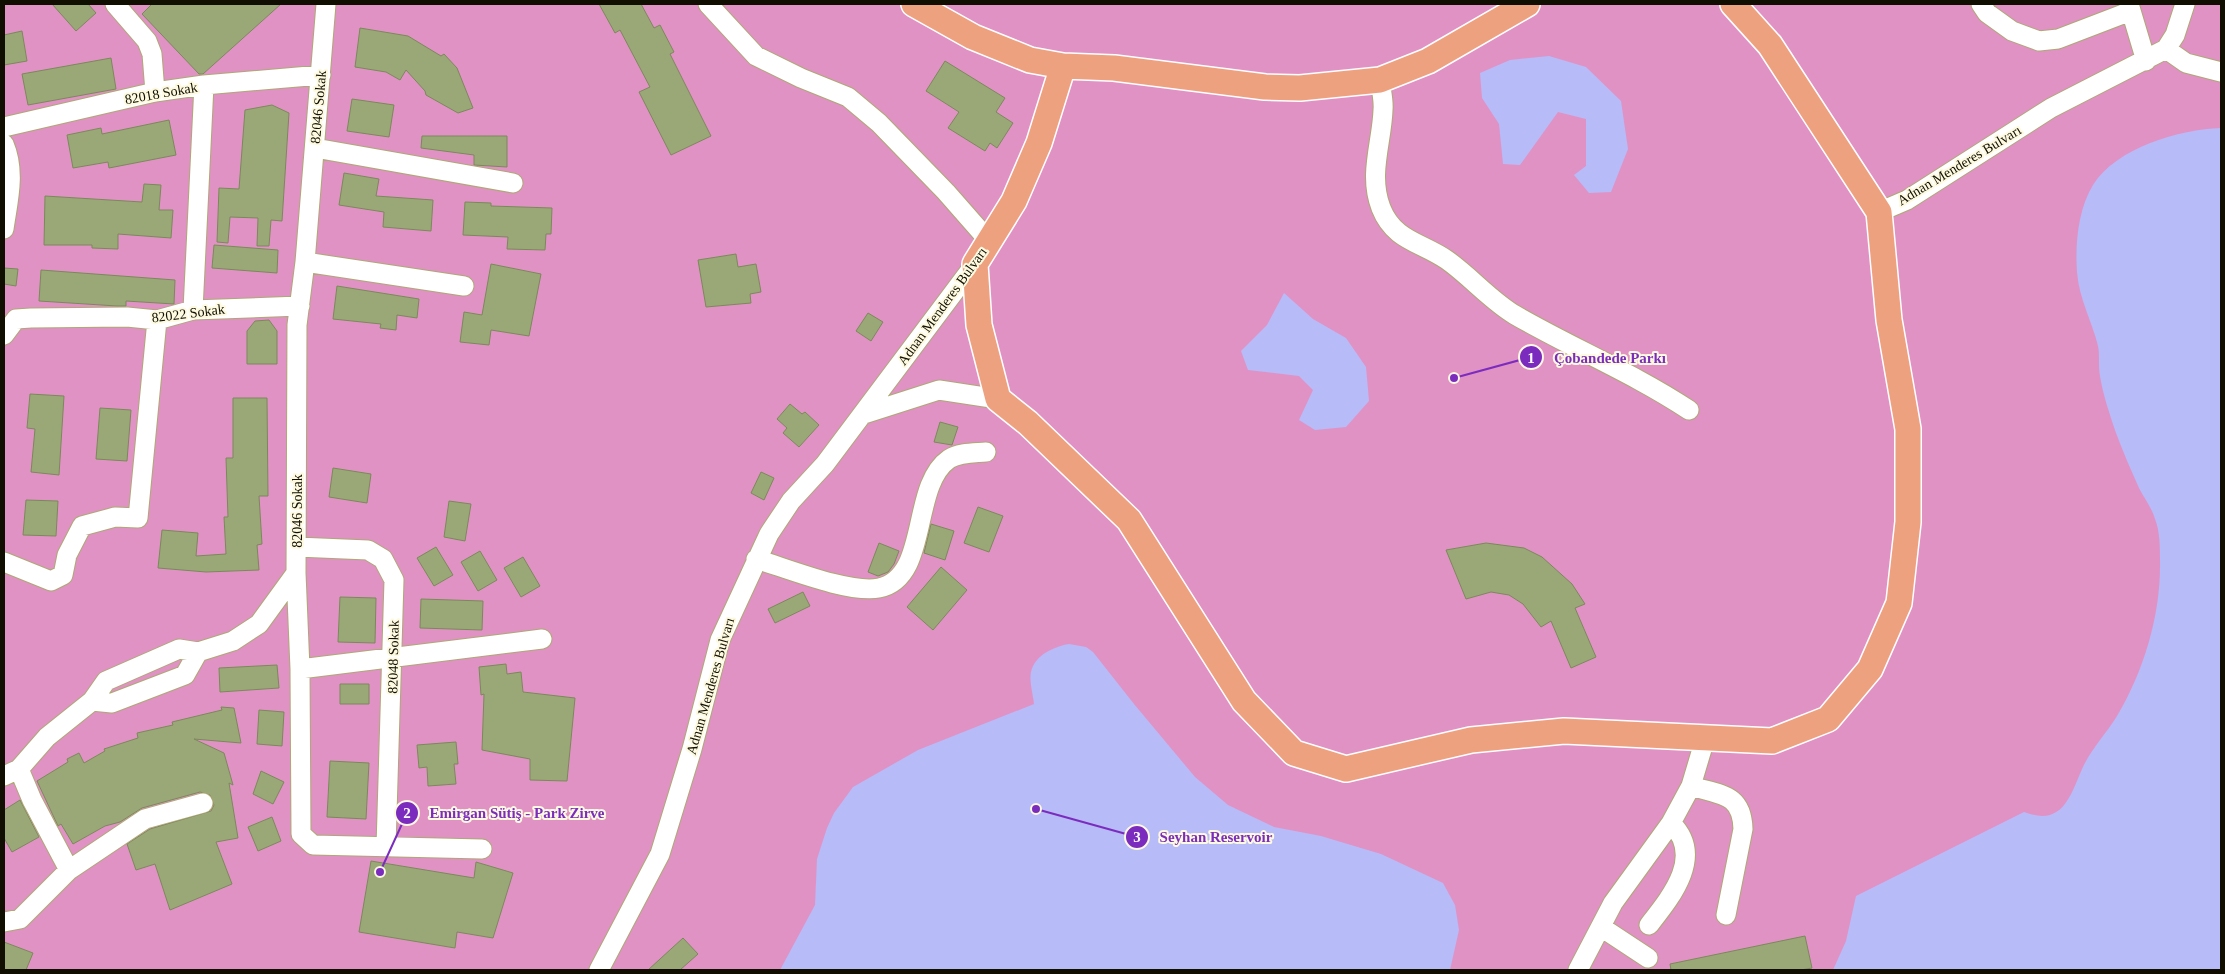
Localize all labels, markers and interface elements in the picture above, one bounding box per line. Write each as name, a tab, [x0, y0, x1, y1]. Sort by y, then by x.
street label: 82046 Sokak	[308, 70, 329, 144]
street label: 82018 Sokak	[124, 80, 199, 107]
street label: Adnan Menderes Bulvarı	[1895, 123, 2024, 208]
street label: Adnan Menderes Bulvarı	[895, 245, 990, 368]
street label: 82022 Sokak	[151, 302, 225, 325]
callout: Çobandede Parkı	[1519, 342, 1676, 372]
text: 1	[1527, 350, 1535, 366]
text: Çobandede Parkı	[1554, 350, 1666, 366]
street label: 82046 Sokak	[290, 474, 305, 548]
street label: Adnan Menderes Bulvarı	[684, 616, 737, 756]
street label: 82048 Sokak	[385, 620, 402, 694]
callout: Emirgan Sütiş - Park Zirve	[395, 798, 615, 828]
text: 2	[403, 805, 411, 821]
text: Emirgan Sütiş - Park Zirve	[430, 805, 605, 821]
callout: Seyhan Reservoir	[1125, 822, 1283, 852]
text: 3	[1133, 829, 1141, 845]
text: Seyhan Reservoir	[1160, 829, 1273, 845]

